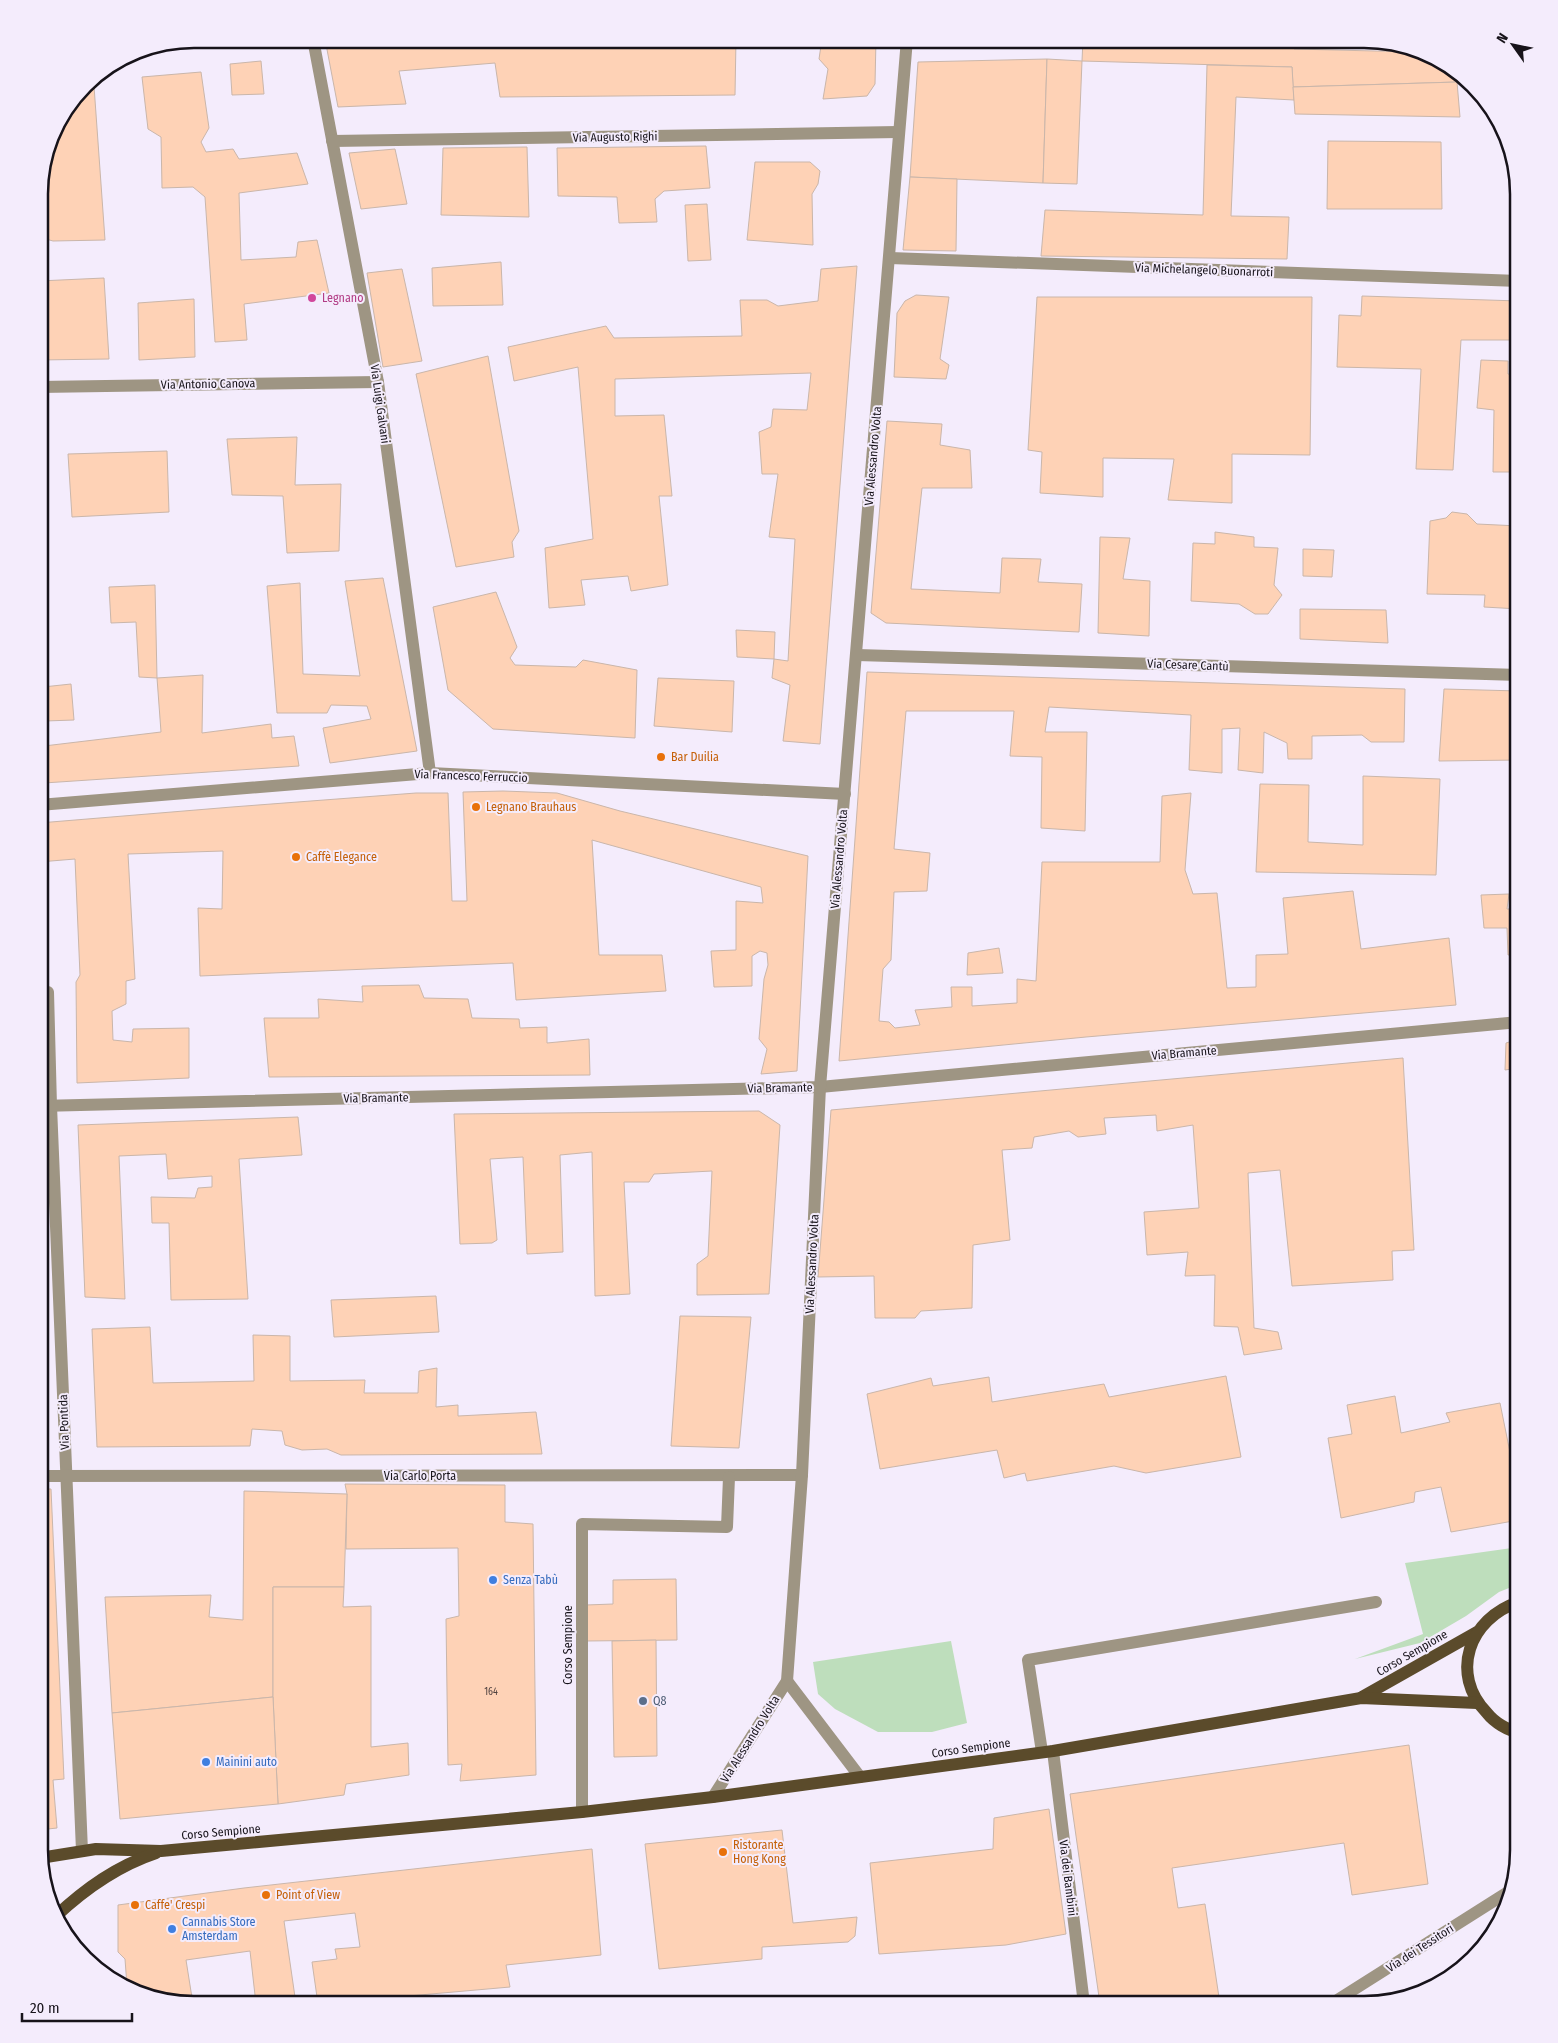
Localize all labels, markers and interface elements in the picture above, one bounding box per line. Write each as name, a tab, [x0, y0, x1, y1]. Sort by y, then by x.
north arrow	[1488, 20, 1538, 70]
text: N	[1493, 30, 1512, 46]
street label: Via Augusto Righi	[572, 129, 658, 145]
street label: Via Michelangelo Buonarroti	[1135, 261, 1273, 279]
place label: Legnano	[322, 291, 363, 305]
marker: Legnano	[306, 292, 318, 304]
street label: Via Luigi Galvani	[368, 363, 392, 445]
street label: Via Antonio Canova	[161, 376, 255, 392]
street label: Via Alessandro Volta	[862, 406, 884, 506]
street label: Via Cesare Cantù	[1147, 657, 1229, 673]
place label: Bar Duilia	[671, 750, 719, 764]
marker: Bar Duilia	[655, 751, 667, 763]
street label: Via Francesco Ferruccio	[414, 767, 528, 785]
place label: Legnano Brauhaus	[486, 800, 576, 814]
marker: Legnano Brauhaus	[470, 801, 482, 813]
street label: Via Alessandro Volta	[828, 809, 850, 909]
place label: Caffè Elegance	[306, 850, 377, 864]
marker: Caffè Elegance	[290, 851, 302, 863]
street label: Via Bramante	[1151, 1043, 1217, 1063]
street label: Via Bramante	[747, 1080, 813, 1096]
street label: Via Bramante	[343, 1090, 409, 1106]
street label: Via Alessandro Volta	[802, 1214, 822, 1314]
street label: Via Pontida	[56, 1394, 72, 1450]
street label: Via Carlo Porta	[384, 1469, 456, 1483]
place label: Senza Tabù	[503, 1573, 558, 1587]
marker: Senza Tabù	[487, 1574, 499, 1586]
street label: Corso Sempione	[561, 1605, 575, 1685]
street label: Corso Sempione	[1374, 1627, 1450, 1679]
house number: 164	[484, 1686, 498, 1698]
street label: Via Alessandro Volta	[718, 1693, 782, 1785]
place label: Q8	[653, 1694, 667, 1708]
marker: Q8	[637, 1695, 649, 1707]
street label: Corso Sempione	[931, 1736, 1011, 1760]
place label: Mainini auto	[216, 1755, 277, 1769]
marker: Mainini auto	[200, 1756, 212, 1768]
street label: Corso Sempione	[181, 1822, 261, 1842]
place label: Ristorante Hong Kong	[733, 1838, 786, 1866]
street label: Via dei Bambini	[1056, 1839, 1080, 1917]
marker: Ristorante Hong Kong	[717, 1846, 729, 1858]
place label: Point of View	[276, 1888, 340, 1902]
marker: Point of View	[260, 1889, 272, 1901]
place label: Caffe' Crespi	[145, 1898, 205, 1912]
marker: Caffe' Crespi	[129, 1899, 141, 1911]
place label: Cannabis Store Amsterdam	[182, 1915, 256, 1943]
street label: Via dei Tessitori	[1384, 1921, 1456, 1975]
marker: Cannabis Store Amsterdam	[166, 1923, 178, 1935]
scale bar	[22, 1990, 132, 2022]
text: 20 m	[30, 1999, 60, 2017]

